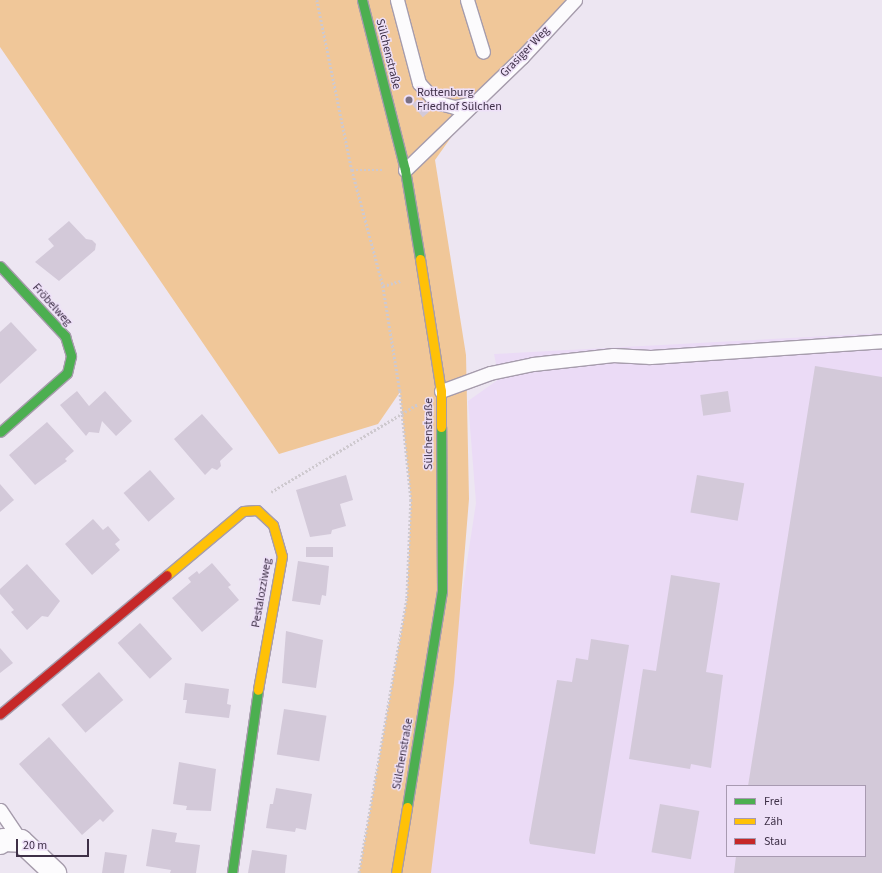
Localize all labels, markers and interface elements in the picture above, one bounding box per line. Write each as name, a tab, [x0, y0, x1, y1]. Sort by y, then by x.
street label: Sülchenstraße	[372, 17, 404, 91]
street label: Grasiger Weg	[497, 24, 553, 80]
place label: Rottenburg Friedhof Sülchen	[417, 86, 502, 114]
marker: Rottenburg Friedhof Sülchen	[404, 95, 414, 105]
street label: Fröbelweg	[29, 281, 75, 329]
street label: Sülchenstraße	[422, 398, 436, 470]
street label: Pestalozziweg	[249, 557, 275, 629]
street label: Sülchenstraße	[390, 717, 416, 791]
legend	[726, 785, 866, 857]
text: Frei	[764, 793, 783, 810]
text: Zäh	[764, 813, 783, 830]
scale bar	[18, 831, 91, 857]
text: Stau	[764, 833, 787, 850]
text: 20 m	[23, 837, 47, 854]

